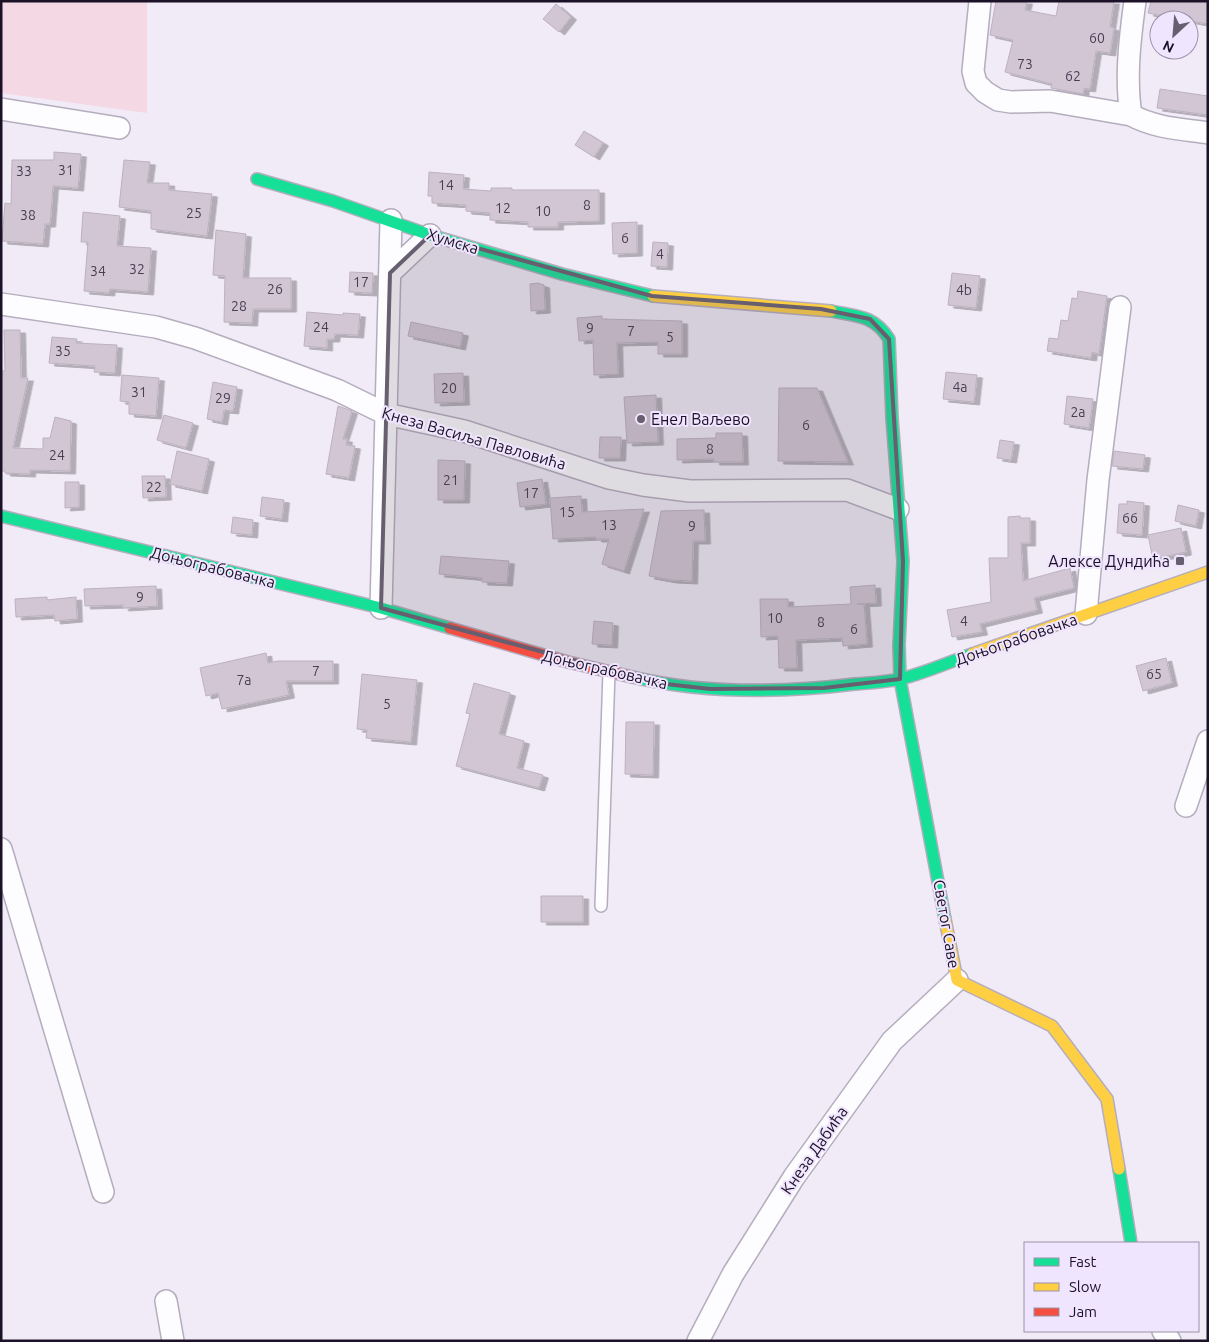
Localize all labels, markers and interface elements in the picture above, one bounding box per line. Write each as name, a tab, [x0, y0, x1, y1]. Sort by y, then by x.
north arrow	[1149, 10, 1199, 60]
house number: 60	[1089, 30, 1105, 46]
text: N	[1160, 37, 1177, 56]
house number: 73	[1017, 56, 1033, 72]
house number: 62	[1065, 68, 1081, 84]
house number: 31	[58, 162, 74, 178]
house number: 33	[16, 163, 32, 179]
house number: 14	[438, 177, 454, 193]
house number: 8	[583, 197, 591, 213]
house number: 12	[495, 200, 511, 216]
house number: 10	[535, 203, 551, 219]
house number: 25	[186, 205, 202, 221]
house number: 38	[20, 207, 36, 223]
street label: Хумска	[425, 225, 481, 257]
house number: 6	[621, 230, 629, 246]
house number: 4	[656, 246, 664, 262]
house number: 32	[129, 261, 145, 277]
house number: 34	[90, 263, 106, 279]
house number: 17	[353, 274, 369, 290]
house number: 26	[267, 281, 283, 297]
house number: 4b	[956, 282, 972, 298]
house number: 28	[231, 298, 247, 314]
house number: 24	[313, 319, 329, 335]
house number: 9	[586, 320, 594, 336]
house number: 7	[627, 323, 635, 339]
house number: 5	[666, 329, 674, 345]
house number: 35	[55, 343, 71, 359]
house number: 4a	[952, 379, 968, 395]
house number: 20	[441, 380, 457, 396]
house number: 31	[131, 384, 147, 400]
house number: 29	[215, 390, 231, 406]
street label: Кнеза Васиља Павловића	[380, 403, 568, 473]
house number: 2a	[1070, 404, 1086, 420]
place label: Енел Ваљево	[651, 410, 750, 428]
marker: Енел Ваљево	[635, 413, 647, 425]
house number: 6	[802, 417, 810, 433]
house number: 8	[706, 441, 714, 457]
house number: 24	[49, 447, 65, 463]
house number: 21	[443, 472, 459, 488]
house number: 22	[146, 479, 162, 495]
house number: 17	[523, 485, 539, 501]
house number: 15	[559, 504, 575, 520]
house number: 66	[1122, 510, 1138, 526]
house number: 13	[601, 517, 617, 533]
house number: 9	[688, 518, 696, 534]
street label: Доњограбовачка	[149, 543, 277, 591]
place label: Алексе Дундића	[1048, 552, 1170, 570]
marker: Алексе Дундића	[1174, 555, 1186, 567]
house number: 9	[136, 589, 144, 605]
house number: 10	[767, 610, 783, 626]
street label: Доњограбовачка	[952, 610, 1080, 668]
house number: 4	[960, 613, 968, 629]
house number: 8	[817, 614, 825, 630]
house number: 6	[850, 621, 858, 637]
street label: Доњограбовачка	[541, 646, 669, 692]
house number: 7	[312, 663, 320, 679]
house number: 65	[1146, 666, 1162, 682]
house number: 7a	[236, 672, 252, 688]
house number: 5	[383, 696, 391, 712]
street label: Светог Саве	[930, 878, 964, 970]
street label: Кнеза Дабића	[777, 1103, 851, 1197]
legend	[1024, 1242, 1199, 1332]
text: Fast	[1069, 1253, 1097, 1270]
text: Slow	[1069, 1278, 1102, 1295]
text: Jam	[1069, 1303, 1097, 1320]

